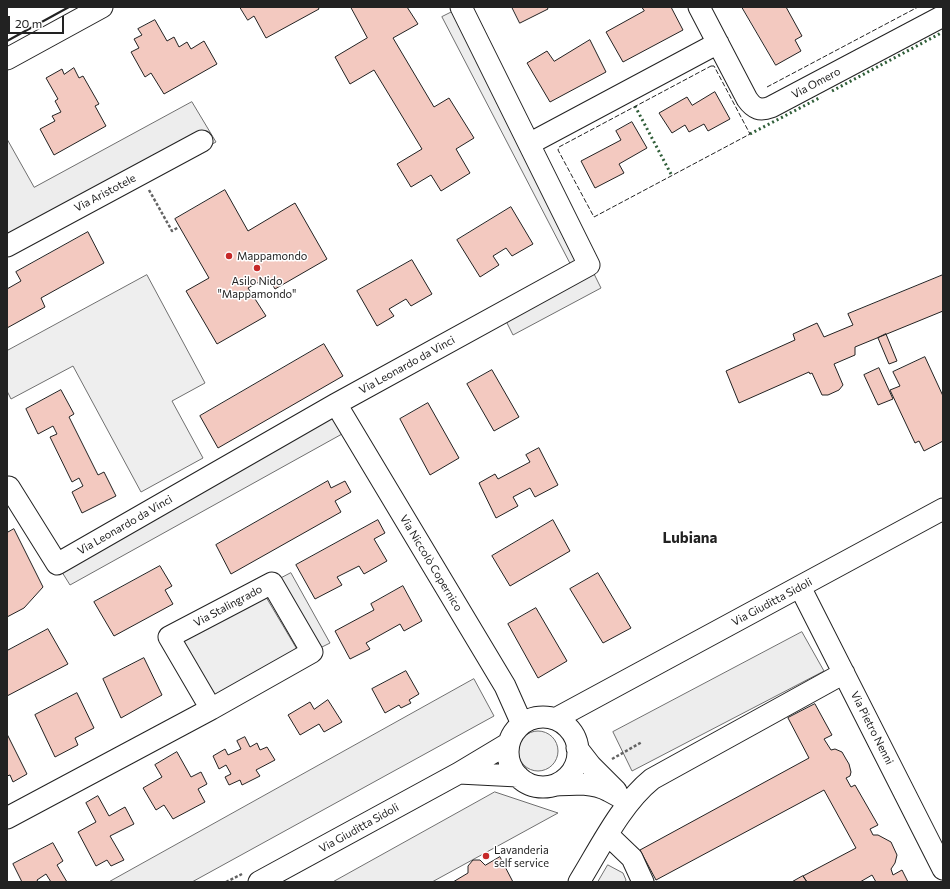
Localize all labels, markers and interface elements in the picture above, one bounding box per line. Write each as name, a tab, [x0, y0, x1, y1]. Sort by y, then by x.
scale bar	[10, 8, 66, 34]
text: 20 m	[15, 16, 42, 30]
street label: Via Omero	[789, 65, 843, 101]
street label: Via Aristotele	[72, 171, 138, 215]
place label: Mappamondo	[237, 249, 307, 263]
marker: Mappamondo	[224, 251, 234, 261]
marker: Asilo Nido "Mappamondo"	[252, 263, 262, 273]
place label: Asilo Nido "Mappamondo"	[218, 274, 296, 300]
street label: Via Leonardo da Vinci	[357, 333, 457, 397]
street label: Via Leonardo da Vinci	[75, 492, 175, 558]
street label: Via Niccolò Copernico	[397, 512, 465, 614]
district label: Lubiana	[663, 529, 717, 547]
street label: Via Giuditta Sidoli	[730, 575, 814, 629]
street label: Via Stalingrado	[191, 582, 265, 630]
street label: Via Pietro Nenni	[848, 689, 896, 767]
street label: Via Giuditta Sidoli	[317, 801, 401, 855]
place label: Lavanderia self service	[494, 843, 549, 869]
marker: Lavanderia self service	[481, 851, 491, 861]

